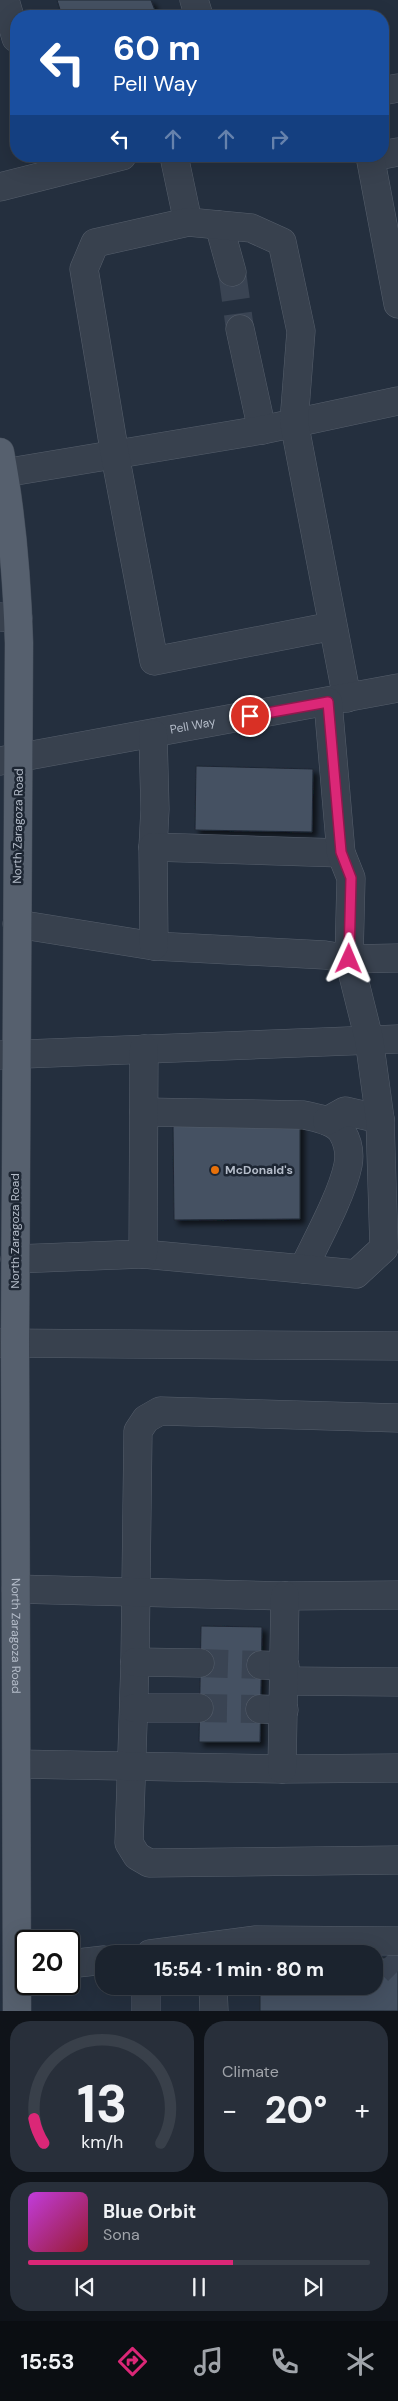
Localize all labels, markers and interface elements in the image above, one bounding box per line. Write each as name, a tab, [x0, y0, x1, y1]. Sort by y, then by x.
text: 60 m	[113, 25, 201, 71]
icon: left	[30, 30, 95, 95]
text: Pell Way	[113, 69, 197, 98]
icon: left	[106, 125, 134, 153]
icon: ahead	[159, 125, 187, 153]
icon: ahead	[212, 125, 240, 153]
icon: right	[265, 125, 293, 153]
pin	[229, 695, 271, 737]
icon: arrive	[236, 702, 264, 730]
street label: Pell Way	[169, 714, 217, 738]
street label: North Zaragoza Road	[9, 768, 27, 884]
position arrow	[322, 932, 374, 984]
place label: McDonald's	[225, 1162, 293, 1178]
marker: McDonald's	[209, 1164, 221, 1176]
street label: North Zaragoza Road	[7, 1173, 23, 1289]
street label: North Zaragoza Road	[8, 1578, 24, 1694]
speed limit sign: 20	[15, 1930, 80, 1995]
text: 15:54 · 1 min · 80 m	[154, 1957, 324, 1982]
text: Climate	[222, 2061, 279, 2082]
text: 13	[77, 2070, 127, 2138]
text: 20°	[265, 2085, 327, 2135]
text: −	[222, 2092, 237, 2129]
text: +	[355, 2092, 370, 2129]
text: km/h	[81, 2130, 123, 2154]
text: Blue Orbit	[103, 2199, 196, 2224]
text: Sona	[103, 2224, 140, 2245]
icon: previous	[71, 2273, 99, 2301]
icon: pause	[185, 2273, 213, 2301]
icon: next	[299, 2273, 327, 2301]
icon: directions	[115, 2344, 150, 2379]
icon: music	[191, 2344, 226, 2379]
icon: phone	[267, 2344, 302, 2379]
icon: climate	[343, 2344, 378, 2379]
text: 15:53	[20, 2347, 75, 2376]

